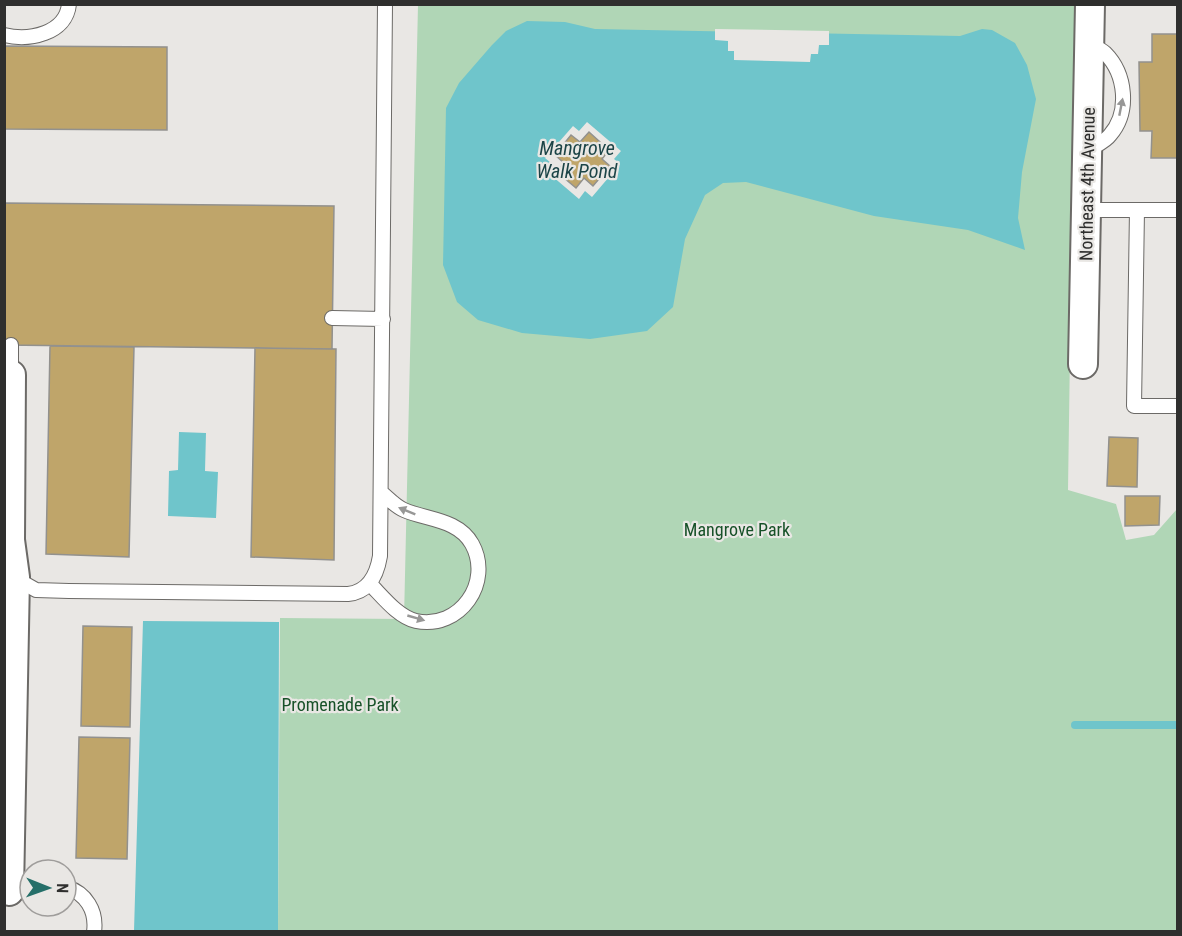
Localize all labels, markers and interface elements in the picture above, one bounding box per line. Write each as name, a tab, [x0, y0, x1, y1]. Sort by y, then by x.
one-way arrow	[1117, 98, 1126, 117]
street label: Northeast 4th Avenue	[1075, 107, 1099, 261]
water label: Mangrove Walk Pond	[537, 136, 618, 183]
one-way arrow	[398, 505, 416, 515]
park label: Mangrove Park	[684, 519, 790, 540]
one-way arrow	[407, 614, 425, 623]
park label: Promenade Park	[281, 694, 399, 715]
north arrow	[18, 858, 78, 918]
text: N	[53, 883, 72, 893]

